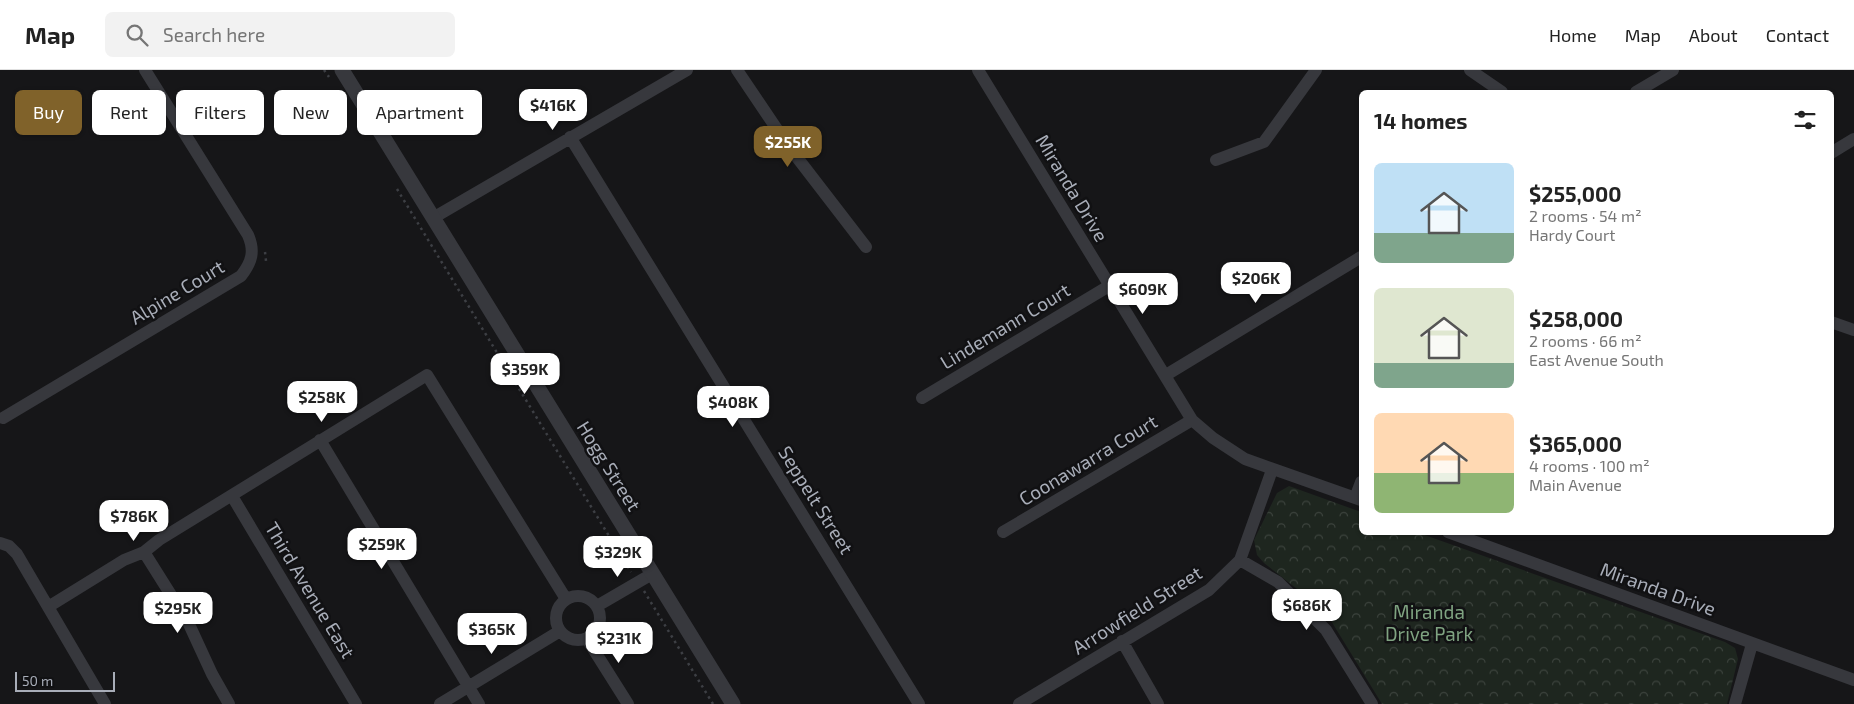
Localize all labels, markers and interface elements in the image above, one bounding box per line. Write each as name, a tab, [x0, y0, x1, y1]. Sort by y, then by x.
search box	[105, 12, 455, 57]
text: Map	[25, 20, 75, 49]
icon: search	[123, 21, 151, 49]
text: Search here	[163, 23, 265, 46]
text: Home	[1549, 24, 1597, 46]
text: Map	[1625, 24, 1661, 46]
text: About	[1689, 24, 1738, 46]
text: Contact	[1766, 24, 1829, 46]
pin: $416K	[518, 88, 588, 131]
chip: Buy	[15, 90, 82, 135]
chip: Rent	[92, 90, 166, 135]
chip: Filters	[176, 90, 264, 135]
chip: New	[274, 90, 347, 135]
chip: Apartment	[357, 90, 482, 135]
text: $416K	[530, 95, 576, 114]
icon: filters	[1791, 106, 1819, 134]
text: 14 homes	[1374, 108, 1468, 133]
pin: $255K	[753, 126, 823, 168]
street label: Miranda Drive	[1031, 130, 1113, 246]
text: $255K	[765, 132, 811, 151]
text: $255,000	[1529, 181, 1621, 206]
icon: home	[1414, 183, 1474, 243]
text: 2 rooms · 54 m²	[1529, 206, 1642, 225]
text: Hardy Court	[1529, 225, 1615, 244]
street label: Alpine Court	[125, 254, 228, 329]
pin: $206K	[1221, 262, 1291, 304]
text: $206K	[1232, 268, 1280, 287]
pin: $609K	[1108, 272, 1178, 315]
street label: Lindemann Court	[936, 278, 1074, 373]
text: $609K	[1119, 279, 1167, 298]
text: $258,000	[1529, 306, 1623, 331]
icon: home	[1414, 308, 1474, 368]
text: 2 rooms · 66 m²	[1529, 331, 1642, 350]
text: East Avenue South	[1529, 350, 1664, 369]
pin: $359K	[490, 352, 560, 395]
text: $359K	[502, 359, 548, 378]
pin: $258K	[287, 380, 357, 423]
pin: $408K	[698, 386, 768, 428]
text: $258K	[298, 387, 346, 406]
text: $408K	[708, 392, 758, 411]
street label: Coonawarra Court	[1014, 409, 1161, 510]
street label: Hogg Street	[573, 417, 646, 515]
text: $365,000	[1529, 431, 1622, 456]
icon: home	[1414, 433, 1474, 493]
street label: Seppelt Street	[774, 442, 859, 558]
text: 4 rooms · 100 m²	[1529, 456, 1650, 475]
text: Main Avenue	[1529, 475, 1622, 494]
pin: $786K	[99, 500, 169, 542]
text: $786K	[110, 506, 158, 525]
street label: Third Avenue East	[261, 517, 360, 662]
pin: $259K	[347, 528, 417, 570]
text: $259K	[359, 534, 406, 553]
pin: $329K	[583, 536, 653, 578]
text: $329K	[594, 542, 642, 561]
street label: Miranda Drive	[1597, 557, 1719, 620]
street label: Arrowfield Street	[1068, 560, 1206, 659]
pin: $686K	[1272, 588, 1342, 631]
pin: $295K	[143, 592, 213, 634]
text: $686K	[1283, 595, 1331, 614]
text: $295K	[155, 598, 202, 617]
park label: Miranda Drive Park	[1385, 600, 1473, 645]
pin: $365K	[457, 612, 527, 655]
text: $365K	[469, 619, 515, 638]
pin: $231K	[584, 622, 654, 664]
text: $231K	[597, 628, 641, 647]
scale bar	[15, 669, 115, 692]
text: 50 m	[22, 672, 53, 689]

